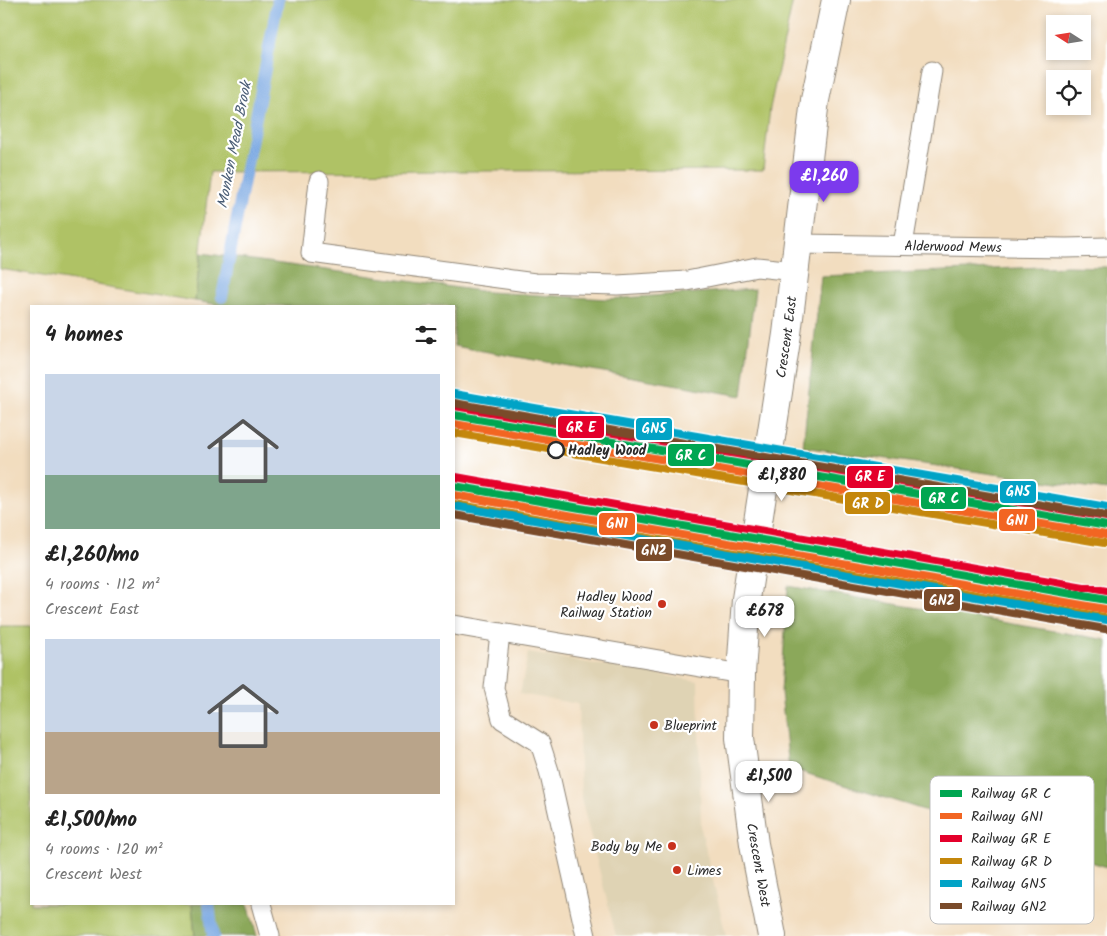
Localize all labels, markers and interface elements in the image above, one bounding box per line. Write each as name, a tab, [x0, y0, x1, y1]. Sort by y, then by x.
north arrow	[1046, 15, 1091, 60]
map controls	[1046, 15, 1091, 115]
button: locate	[1046, 70, 1091, 115]
water label: Monken Mead Brook	[211, 78, 259, 211]
pin: £1,260	[783, 160, 865, 203]
text: £1,260	[801, 164, 847, 189]
street label: Alderwood Mews	[904, 236, 1002, 259]
street label: Crescent East	[770, 294, 804, 380]
text: 4 homes	[45, 319, 123, 352]
icon: filters	[412, 321, 440, 349]
icon: home	[198, 406, 288, 496]
line badge: GR E	[557, 415, 605, 439]
text: GR E	[566, 417, 597, 439]
line badge: GN5	[635, 417, 673, 441]
text: GN5	[642, 418, 668, 440]
place label: Hadley Wood	[568, 440, 647, 462]
marker: Hadley Wood	[547, 441, 565, 459]
line badge: GR C	[667, 443, 715, 467]
text: GR C	[676, 445, 706, 467]
pin: £1,880	[741, 460, 823, 502]
text: £1,880	[758, 463, 806, 488]
line badge: GR E	[846, 465, 894, 489]
text: GR E	[855, 466, 886, 488]
line badge: GN5	[999, 480, 1037, 504]
text: GN5	[1006, 481, 1032, 503]
line badge: GR C	[920, 486, 967, 510]
text: GR C	[929, 488, 959, 510]
line badge: GR D	[844, 491, 891, 515]
text: GR D	[852, 493, 884, 515]
line badge: GN1	[998, 508, 1036, 532]
text: GN1	[1006, 510, 1028, 532]
line badge: GN1	[598, 512, 636, 536]
text: GN1	[606, 513, 628, 535]
line badge: GN2	[635, 538, 673, 562]
text: £1,260/mo	[45, 539, 139, 572]
text: GN2	[641, 540, 667, 562]
text: 4 rooms · 112 m²	[45, 572, 160, 597]
place label: Hadley Wood Railway Station	[560, 586, 653, 624]
line badge: GN2	[923, 588, 961, 612]
text: GN2	[929, 590, 955, 612]
pin: £678	[735, 596, 795, 638]
text: Crescent East	[45, 597, 139, 622]
marker: Hadley Wood Railway Station	[656, 598, 668, 610]
text: £678	[746, 599, 784, 624]
icon: home	[198, 671, 288, 761]
place label: Blueprint	[664, 715, 718, 737]
marker: Blueprint	[648, 719, 660, 731]
pin: £1,500	[728, 760, 810, 803]
text: £1,500	[746, 764, 792, 789]
legend	[930, 776, 1094, 924]
text: Railway GR C	[971, 783, 1051, 805]
text: £1,500/mo	[45, 804, 137, 837]
text: Railway GN1	[971, 806, 1043, 828]
street label: Crescent West	[740, 821, 776, 909]
text: Railway GR E	[971, 828, 1052, 850]
place label: Body by Me	[591, 836, 663, 858]
text: 4 rooms · 120 m²	[45, 837, 163, 862]
marker: Body by Me	[666, 840, 678, 852]
text: Railway GR D	[971, 851, 1052, 873]
place label: Limes	[687, 860, 721, 882]
text: Crescent West	[45, 862, 142, 887]
marker: Limes	[671, 864, 683, 876]
text: Railway GN5	[971, 873, 1048, 895]
text: Railway GN2	[971, 896, 1047, 918]

